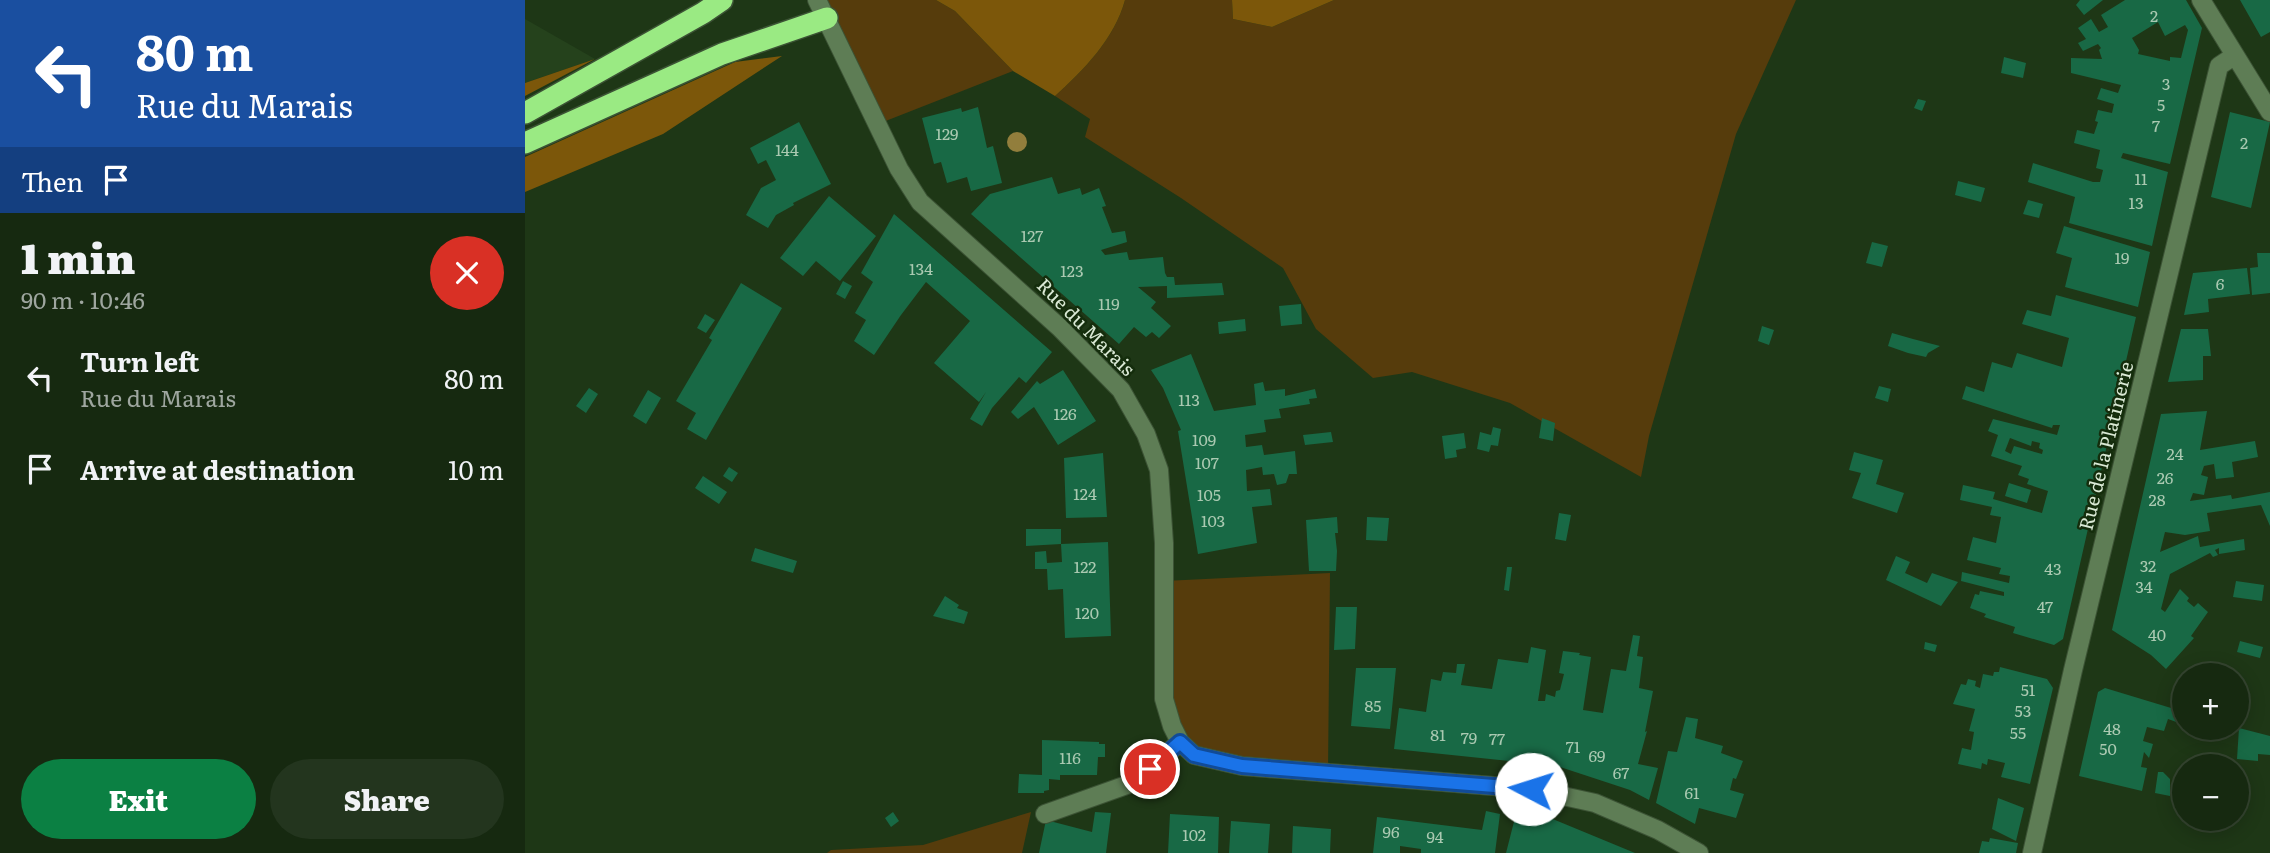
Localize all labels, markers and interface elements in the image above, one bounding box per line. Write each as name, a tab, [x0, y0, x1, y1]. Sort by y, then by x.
house number: 2	[2150, 3, 2158, 27]
text: 80 m	[136, 13, 254, 86]
icon: left	[21, 28, 112, 119]
house number: 3	[2162, 71, 2170, 95]
text: Rue du Marais	[136, 80, 353, 128]
house number: 5	[2157, 92, 2165, 116]
house number: 7	[2152, 113, 2160, 137]
house number: 129	[936, 121, 959, 145]
house number: 2	[2240, 130, 2248, 154]
house number: 144	[775, 137, 799, 161]
text: Then	[21, 161, 83, 200]
icon: arrive	[97, 161, 135, 199]
house number: 11	[2134, 166, 2148, 190]
house number: 13	[2128, 190, 2144, 214]
house number: 127	[1021, 223, 1043, 247]
text: 1 min	[21, 225, 136, 287]
button: close	[430, 236, 504, 310]
house number: 19	[2115, 245, 2129, 269]
house number: 134	[909, 256, 933, 280]
house number: 123	[1060, 258, 1084, 282]
street label: Rue du Marais	[1031, 271, 1142, 382]
house number: 6	[2216, 271, 2225, 295]
text: 90 m · 10:46	[21, 282, 145, 316]
house number: 119	[1098, 291, 1120, 315]
text: Turn left	[80, 341, 199, 380]
text: 80 m	[444, 358, 504, 397]
street label: Rue de la Platinerie	[2071, 358, 2140, 533]
icon: left	[21, 359, 59, 397]
text: Rue du Marais	[80, 380, 236, 414]
house number: 113	[1178, 387, 1200, 411]
house number: 126	[1053, 401, 1077, 425]
house number: 109	[1192, 427, 1216, 451]
house number: 24	[2167, 441, 2184, 465]
text: Arrive at destination	[80, 449, 355, 488]
text: 10 m	[448, 449, 504, 488]
icon: arrive	[21, 450, 59, 488]
house number: 107	[1195, 450, 1219, 474]
house number: 26	[2157, 465, 2174, 489]
house number: 124	[1073, 481, 1097, 505]
house number: 105	[1197, 482, 1221, 506]
house number: 28	[2149, 487, 2166, 511]
house number: 103	[1201, 508, 1225, 532]
house number: 32	[2140, 553, 2156, 577]
house number: 122	[1074, 554, 1096, 578]
house number: 43	[2044, 556, 2062, 580]
house number: 34	[2135, 574, 2153, 598]
house number: 47	[2037, 594, 2053, 618]
house number: 120	[1075, 600, 1099, 624]
house number: 40	[2148, 622, 2166, 646]
map controls	[2172, 663, 2249, 831]
button: +	[2172, 663, 2249, 740]
house number: 51	[2021, 677, 2036, 701]
house number: 85	[1365, 693, 1381, 717]
house number: 53	[2015, 698, 2031, 722]
house number: 48	[2103, 716, 2121, 740]
house number: 55	[2010, 720, 2026, 744]
house number: 81	[1430, 722, 1446, 746]
house number: 79	[1461, 725, 1477, 749]
house number: 77	[1489, 726, 1505, 750]
house number: 71	[1566, 734, 1581, 758]
house number: 50	[2099, 736, 2117, 760]
pin	[1120, 739, 1180, 799]
house number: 69	[1589, 743, 1605, 767]
house number: 116	[1059, 745, 1081, 769]
icon: arrive	[1131, 750, 1169, 788]
position arrow	[1494, 752, 1568, 826]
button: −	[2172, 754, 2249, 831]
button: Exit	[21, 759, 256, 839]
button: Share	[270, 759, 504, 839]
house number: 67	[1613, 760, 1629, 784]
house number: 61	[1684, 780, 1700, 804]
house number: 96	[1383, 819, 1400, 843]
house number: 102	[1182, 822, 1206, 846]
house number: 94	[1426, 824, 1444, 848]

